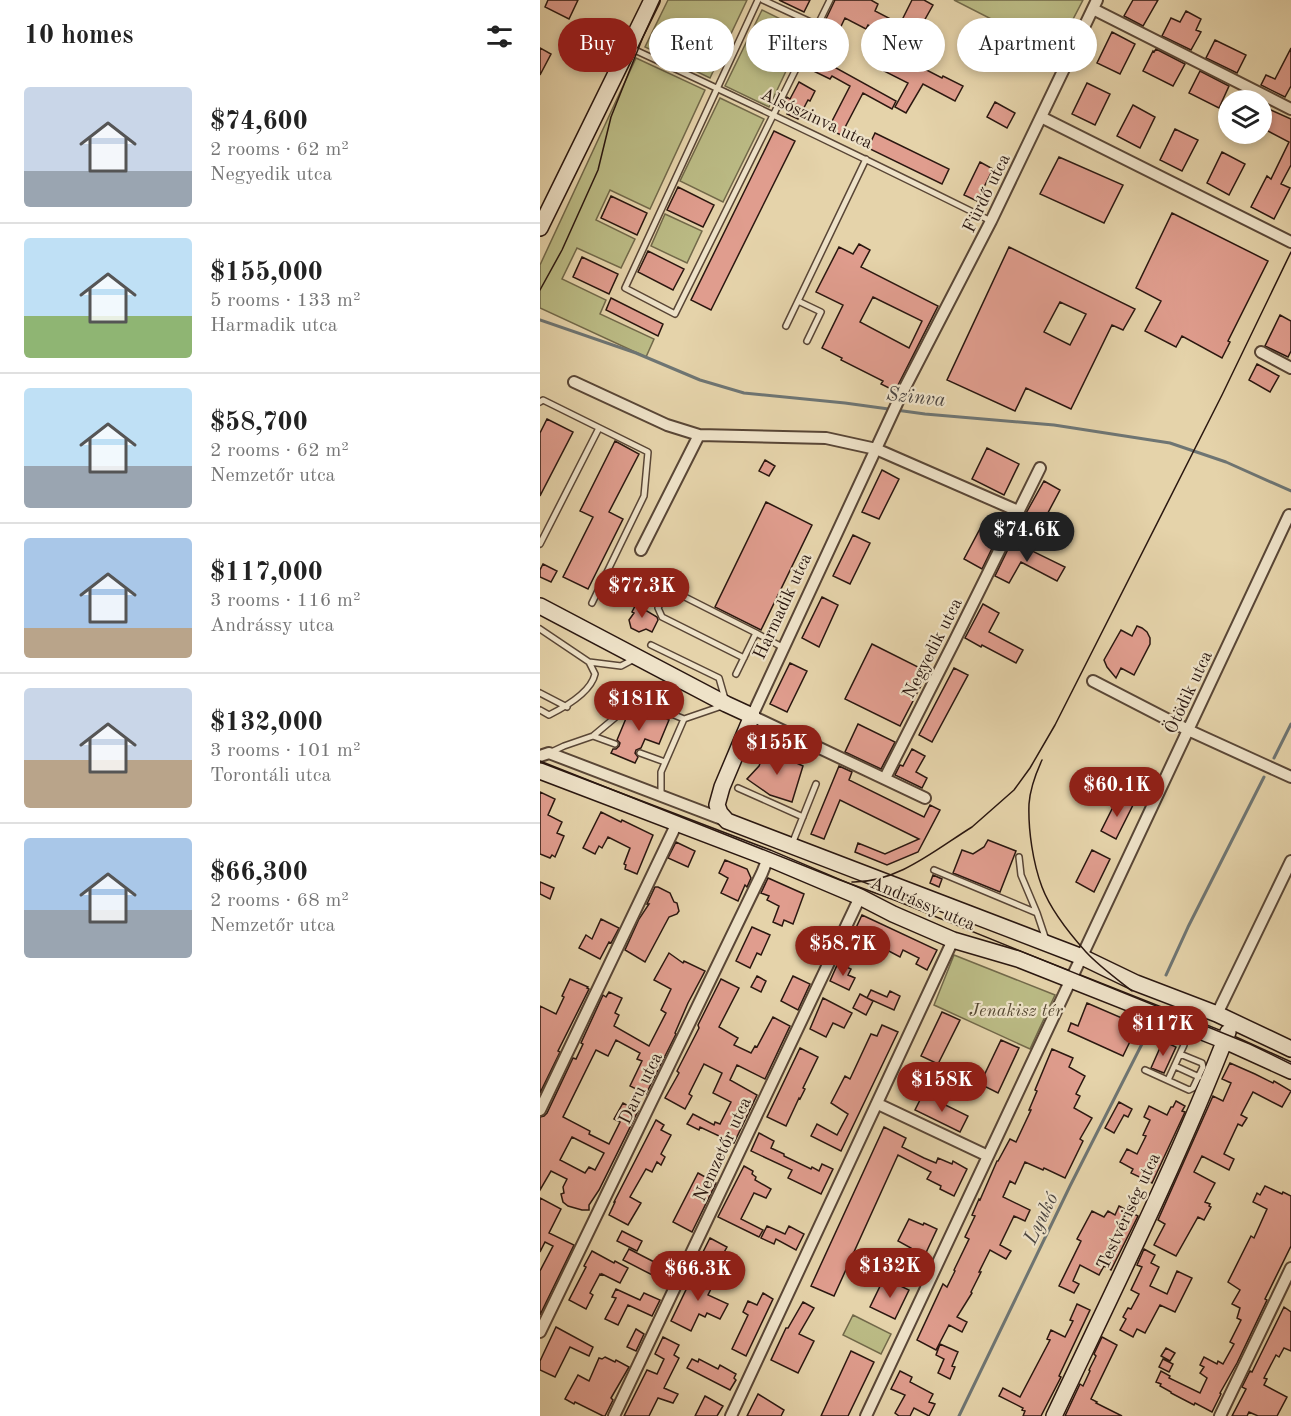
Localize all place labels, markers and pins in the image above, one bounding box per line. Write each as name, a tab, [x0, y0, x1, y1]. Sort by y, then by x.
pin: $74.6K	[978, 512, 1076, 563]
pin: $77.3K	[593, 568, 691, 619]
pin: $181K	[597, 681, 681, 732]
pin: $155K	[735, 725, 819, 776]
pin: $60.1K	[1068, 767, 1166, 818]
pin: $58.7K	[794, 926, 892, 977]
pin: $117K	[1121, 1006, 1205, 1057]
pin: $158K	[900, 1062, 984, 1113]
pin: $132K	[848, 1248, 932, 1299]
pin: $66.3K	[649, 1251, 747, 1302]

